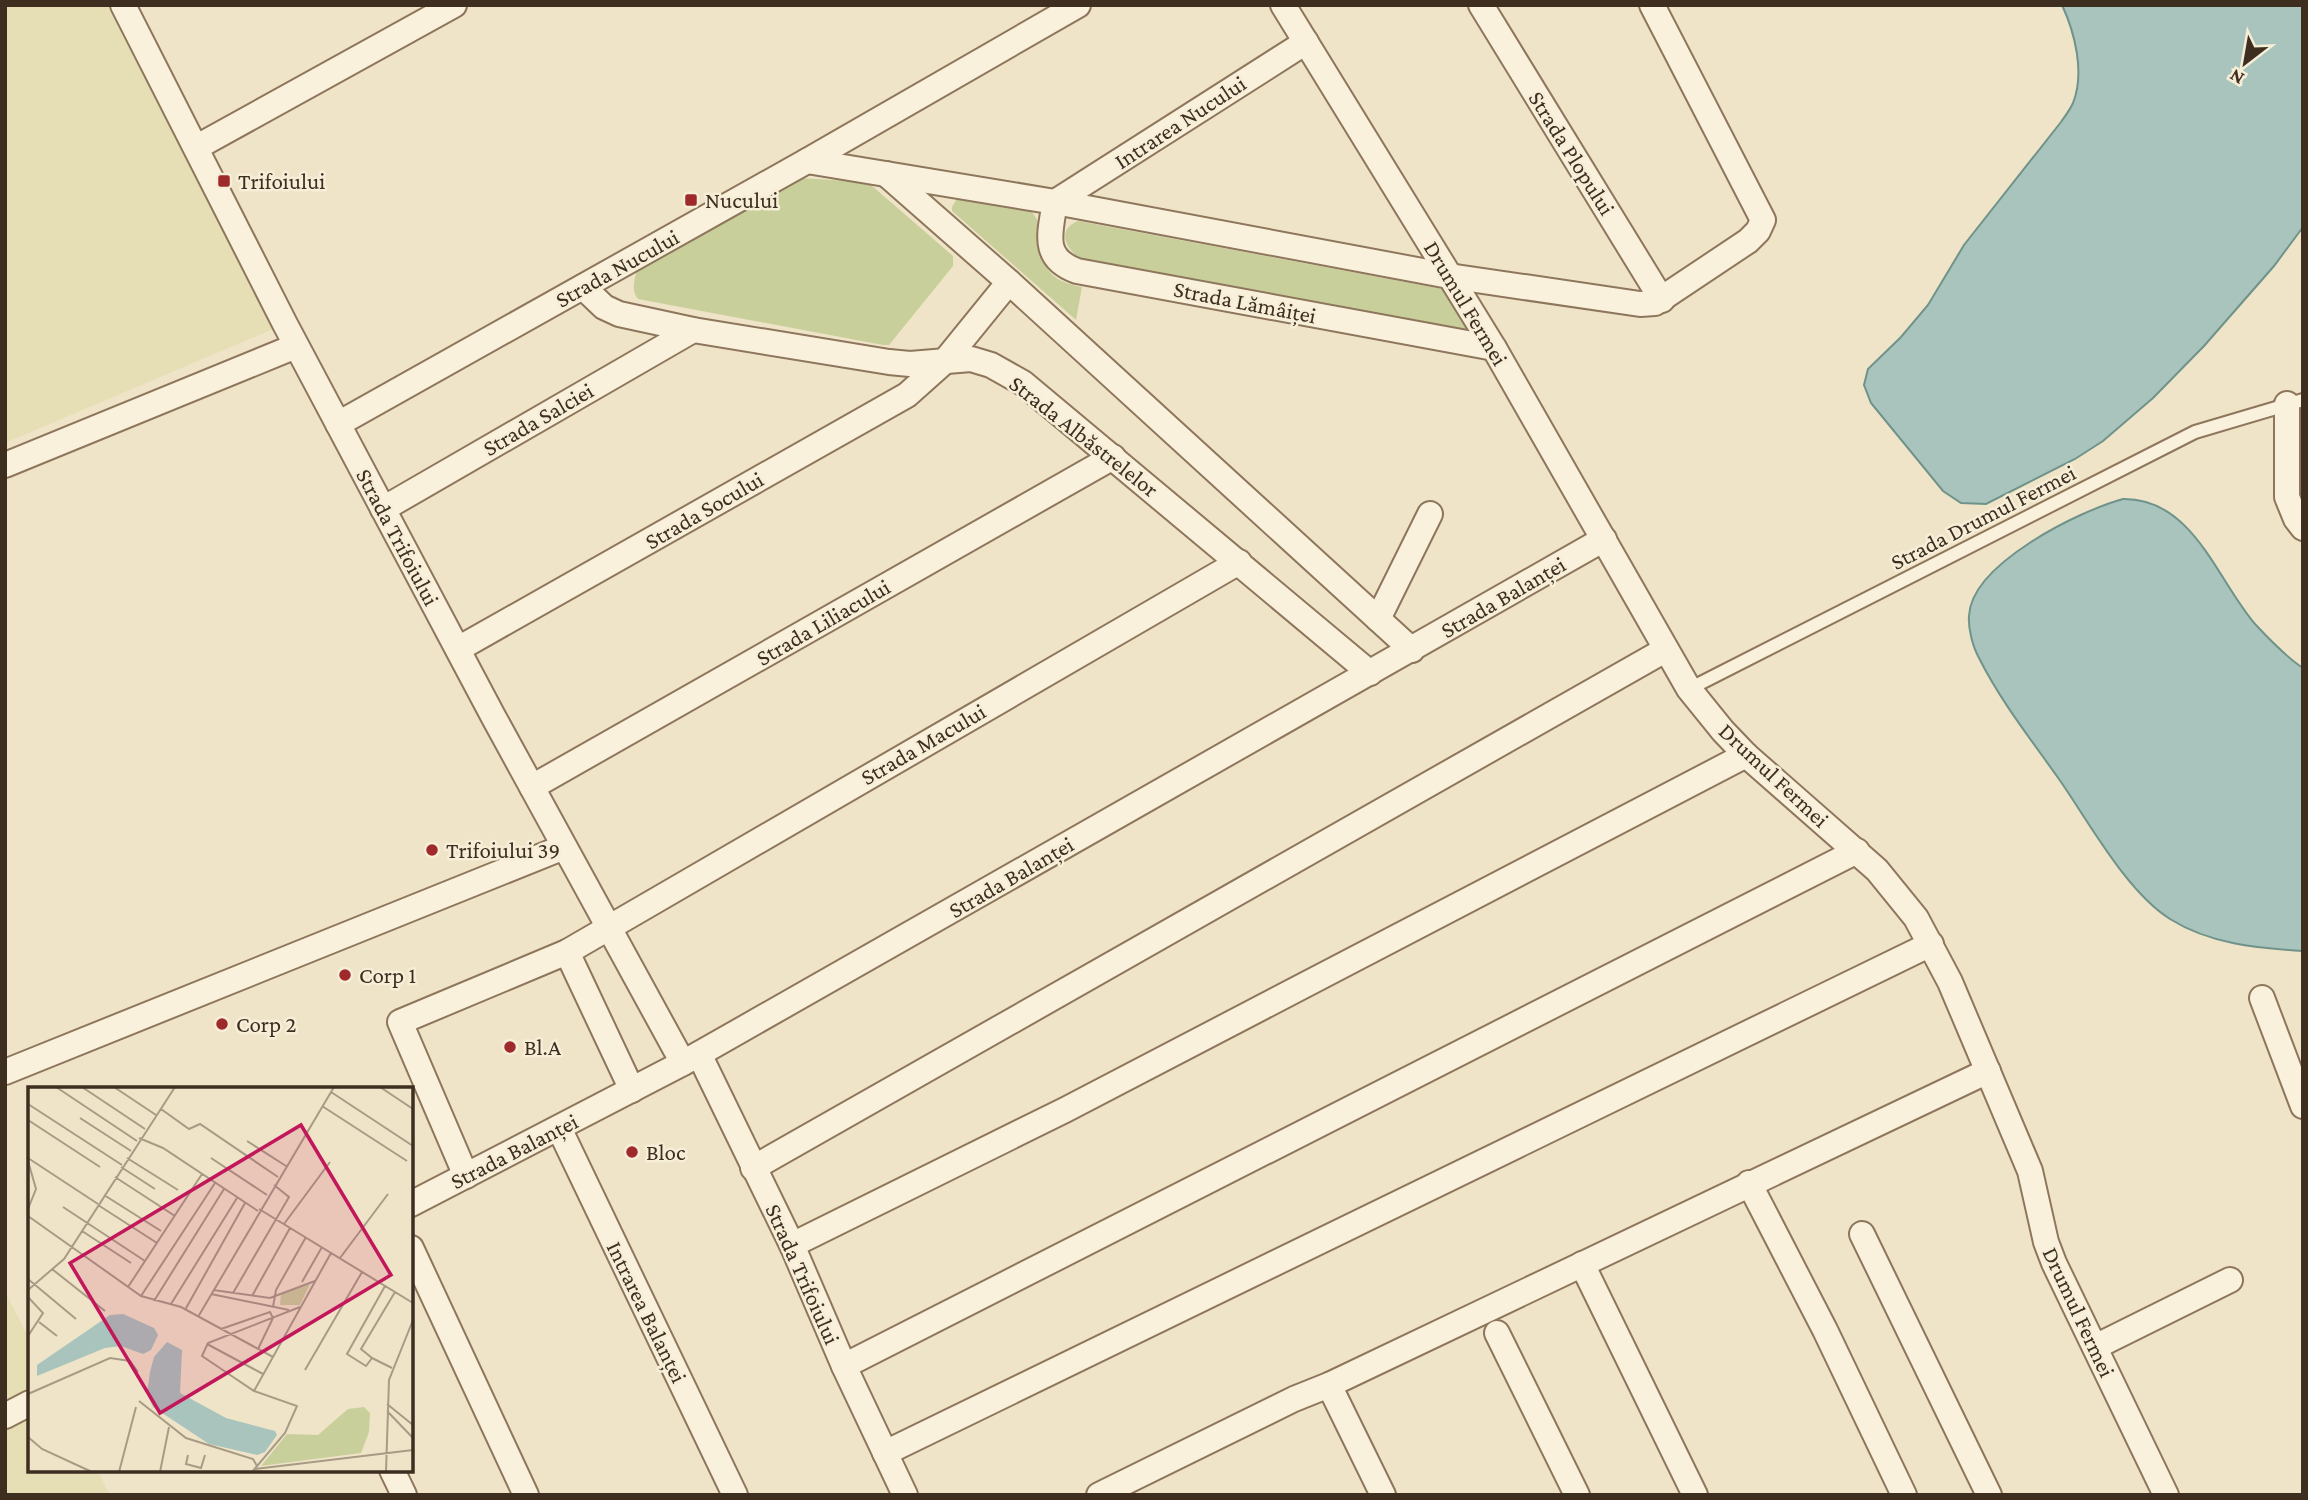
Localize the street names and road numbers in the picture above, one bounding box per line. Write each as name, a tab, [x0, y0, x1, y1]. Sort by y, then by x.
street label: Intrarea Nucului	[1109, 70, 1251, 174]
street label: Strada Plopului	[1524, 86, 1620, 220]
street label: Strada Nucului	[551, 223, 683, 313]
street label: Drumul Fermei	[1419, 236, 1513, 370]
street label: Strada Lămâiței	[1171, 275, 1318, 331]
street label: Strada Albăstrelelor	[1004, 370, 1164, 502]
street label: Strada Salciei	[478, 377, 598, 461]
street label: Strada Drumul Fermei	[1886, 459, 2080, 575]
street label: Strada Trifoiului	[351, 464, 445, 610]
street label: Strada Socului	[640, 466, 768, 554]
street label: Strada Balanței	[1436, 551, 1571, 645]
street label: Strada Liliacului	[752, 573, 894, 671]
street label: Strada Macului	[856, 698, 990, 790]
street label: Drumul Fermei	[1714, 718, 1834, 832]
street label: Strada Balanței	[944, 831, 1079, 925]
street label: Strada Balanței	[446, 1108, 583, 1196]
street label: Strada Trifoiului	[760, 1200, 846, 1348]
street label: Intrarea Balanței	[600, 1237, 692, 1388]
street label: Drumul Fermei	[2038, 1243, 2120, 1381]

